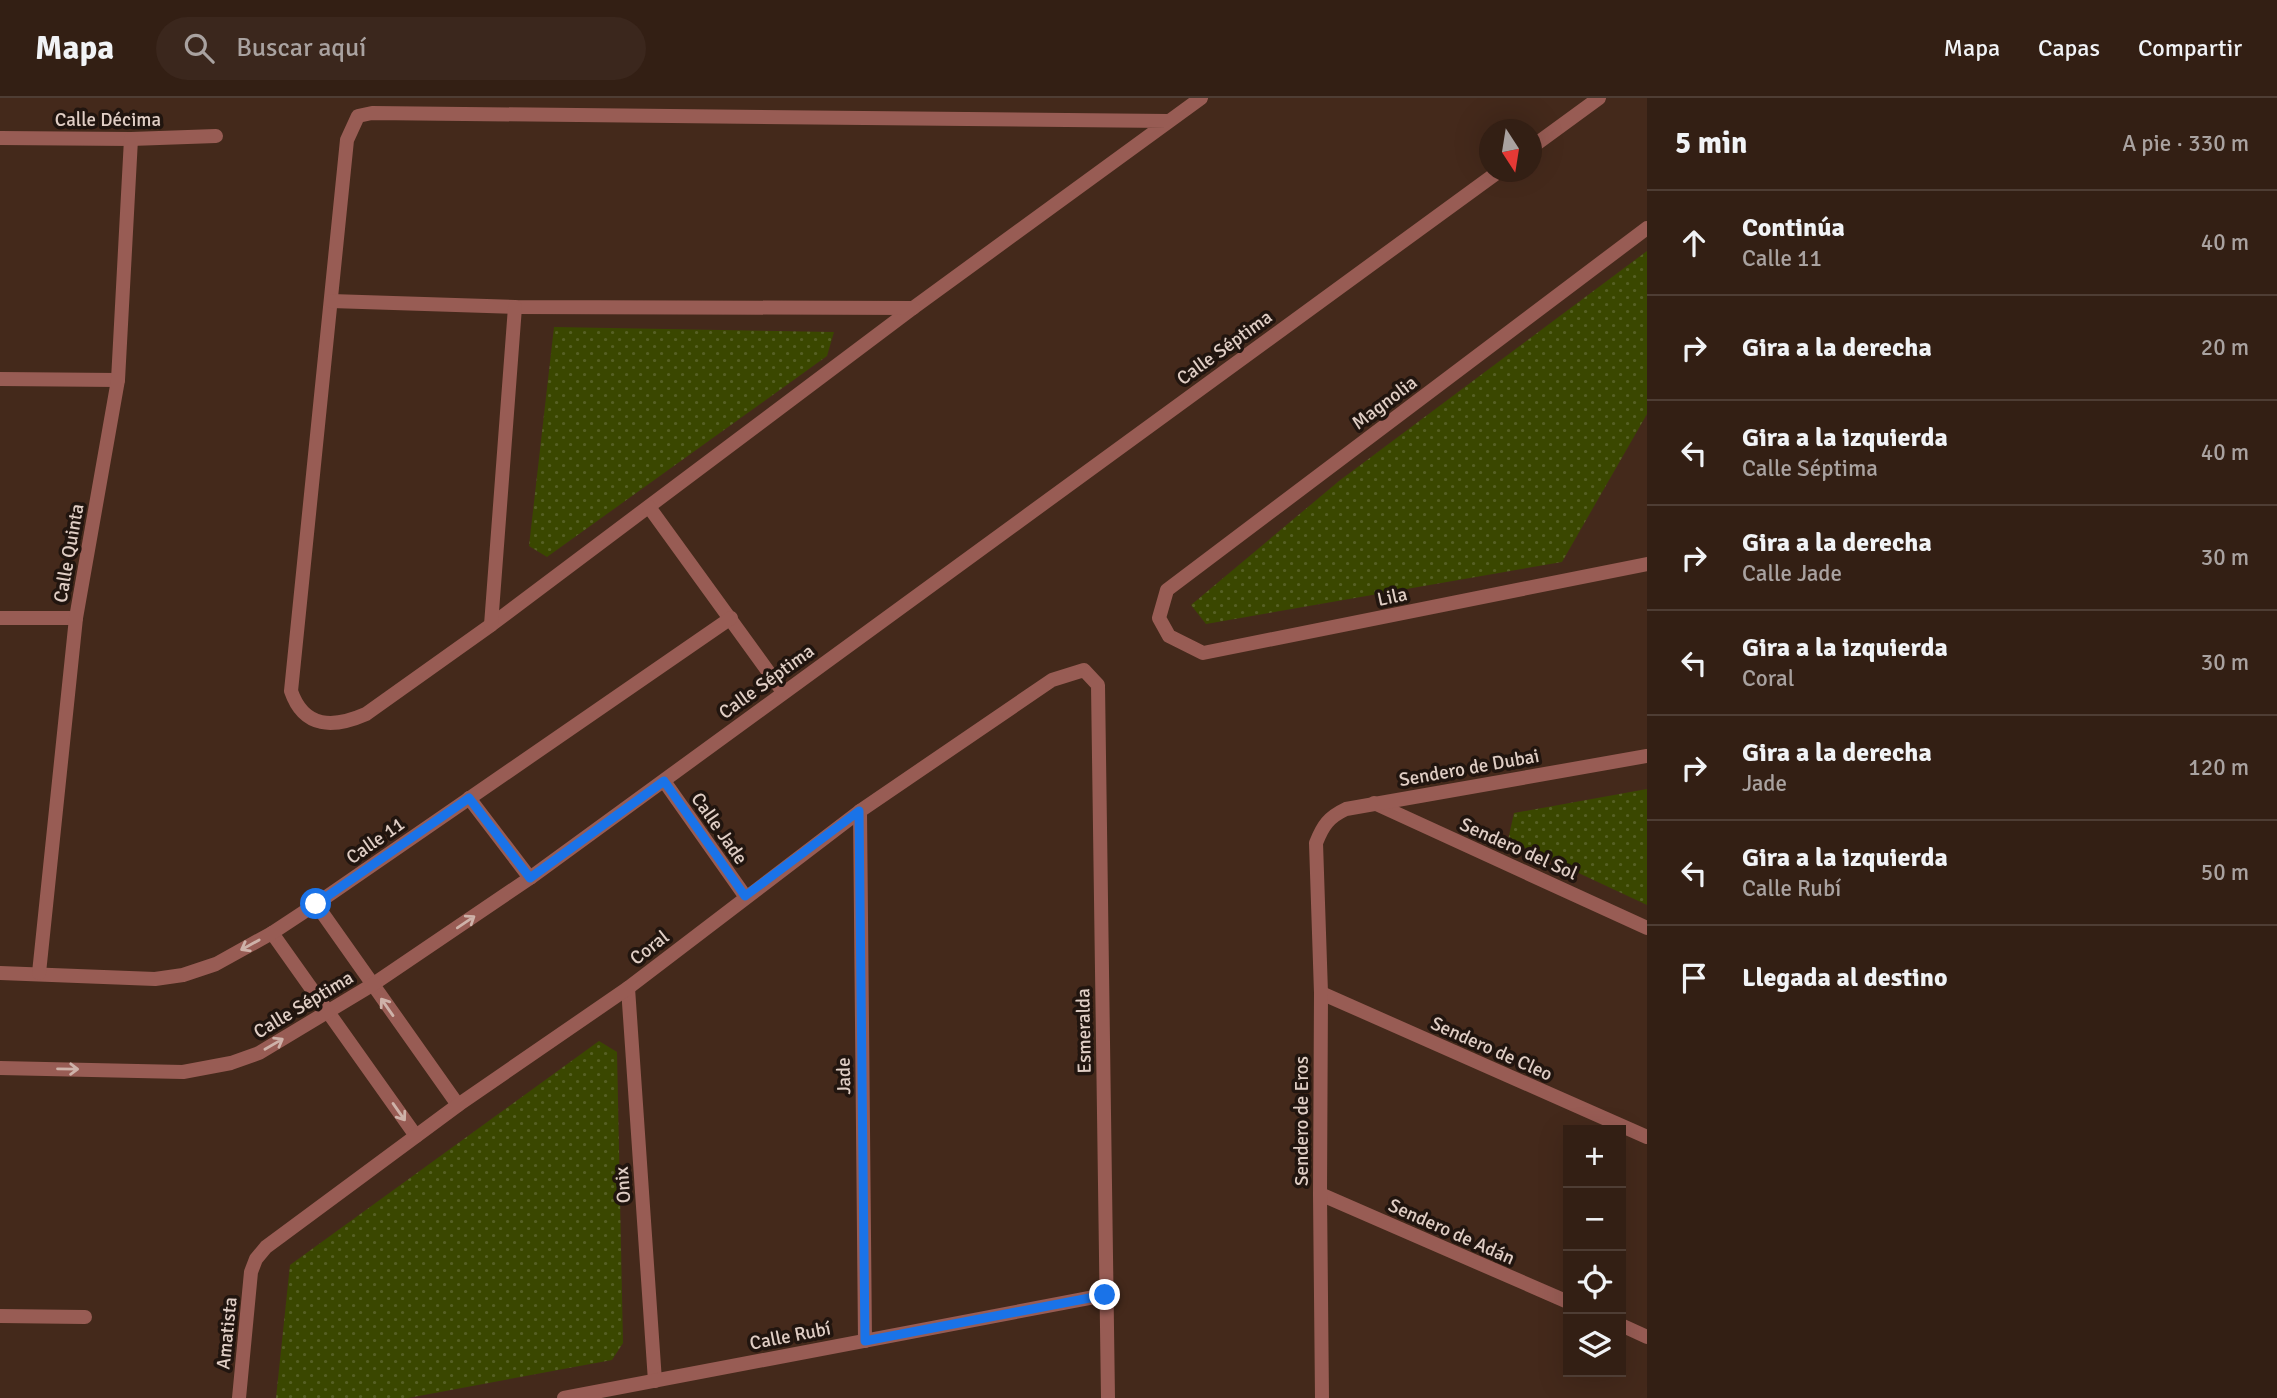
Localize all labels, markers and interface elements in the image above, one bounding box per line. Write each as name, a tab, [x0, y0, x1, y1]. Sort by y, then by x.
search box	[156, 17, 646, 80]
text: Mapa	[35, 28, 114, 69]
icon: search	[180, 29, 218, 67]
text: Buscar aquí	[236, 32, 366, 64]
text: Mapa	[1944, 33, 2000, 63]
text: Capas	[2038, 33, 2100, 63]
text: Compartir	[2138, 33, 2242, 63]
street label: Calle Décima	[55, 108, 161, 132]
north arrow	[1479, 119, 1542, 182]
text: 5 min	[1675, 125, 1747, 162]
text: A pie · 330 m	[2122, 129, 2249, 158]
text: Continúa	[1742, 212, 1845, 244]
icon: ahead	[1675, 224, 1713, 262]
text: 40 m	[2201, 228, 2249, 257]
text: Calle 11	[1742, 244, 1822, 273]
street label: Calle Séptima	[1172, 305, 1277, 391]
icon: right	[1675, 329, 1713, 367]
text: Gira a la derecha	[1742, 332, 1932, 364]
text: 20 m	[2201, 333, 2249, 362]
street label: Magnolia	[1347, 371, 1422, 435]
text: Gira a la izquierda	[1742, 422, 1948, 454]
icon: left	[1675, 434, 1713, 472]
text: 40 m	[2201, 438, 2249, 467]
text: Calle Séptima	[1742, 454, 1878, 483]
street label: Calle Quinta	[48, 502, 89, 604]
text: Gira a la derecha	[1742, 527, 1932, 559]
icon: right	[1675, 539, 1713, 577]
text: 30 m	[2201, 543, 2249, 572]
text: Calle Jade	[1742, 559, 1842, 588]
street label: Lila	[1375, 582, 1409, 612]
text: Gira a la izquierda	[1742, 632, 1948, 664]
street label: Calle Séptima	[714, 639, 819, 725]
icon: left	[1675, 644, 1713, 682]
text: 30 m	[2201, 648, 2249, 677]
text: Coral	[1742, 664, 1794, 693]
text: Gira a la derecha	[1742, 737, 1932, 769]
street label: Sendero de Dubai	[1397, 744, 1541, 792]
icon: right	[1675, 749, 1713, 787]
text: 120 m	[2188, 753, 2249, 782]
text: Jade	[1742, 769, 1787, 798]
street label: Calle Jade	[686, 788, 753, 869]
street label: Calle 11	[342, 812, 409, 870]
street label: Sendero del Sol	[1456, 812, 1581, 886]
text: Gira a la izquierda	[1742, 842, 1948, 874]
icon: left	[1675, 854, 1713, 892]
text: 50 m	[2201, 858, 2249, 887]
text: Calle Rubí	[1742, 874, 1841, 903]
route start	[300, 888, 331, 919]
one-way arrow	[455, 915, 475, 929]
street label: Coral	[625, 925, 674, 971]
one-way arrow	[241, 938, 261, 952]
icon: arrive	[1675, 959, 1713, 997]
text: Llegada al destino	[1742, 962, 1948, 994]
street label: Calle Séptima	[249, 966, 358, 1044]
street label: Esmeralda	[1071, 988, 1097, 1074]
one-way arrow	[380, 997, 394, 1017]
street label: Sendero de Cleo	[1427, 1011, 1556, 1087]
one-way arrow	[264, 1037, 284, 1051]
street label: Sendero de Eros	[1290, 1056, 1314, 1186]
street label: Jade	[832, 1057, 856, 1095]
one-way arrow	[56, 1063, 79, 1076]
one-way arrow	[392, 1102, 406, 1121]
map controls	[1563, 1125, 1626, 1377]
button: +	[1563, 1125, 1626, 1188]
street label: Onix	[610, 1166, 636, 1204]
button: −	[1563, 1188, 1626, 1251]
street label: Sendero de Adán	[1385, 1193, 1519, 1271]
button: locate	[1563, 1251, 1626, 1314]
route end	[1089, 1279, 1120, 1310]
street label: Amatista	[211, 1296, 243, 1371]
button: layers	[1563, 1314, 1626, 1377]
street label: Calle Rubí	[748, 1316, 834, 1356]

